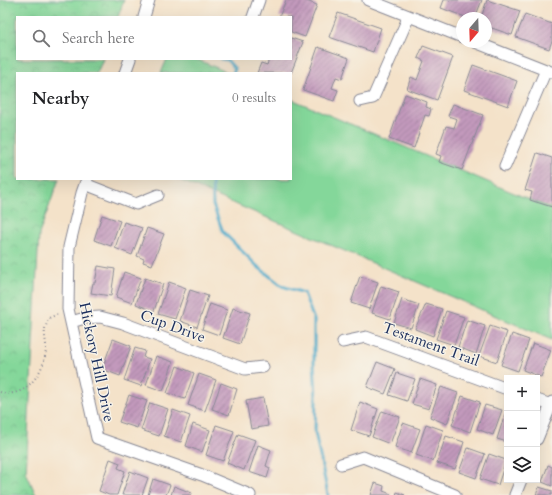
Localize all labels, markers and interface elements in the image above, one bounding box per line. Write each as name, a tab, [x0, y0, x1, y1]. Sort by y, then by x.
north arrow	[456, 12, 492, 48]
search box	[16, 16, 292, 60]
icon: search	[30, 27, 52, 49]
text: Search here	[62, 28, 135, 48]
text: Nearby	[32, 87, 89, 110]
text: 0 results	[232, 89, 276, 107]
street label: Hickory Hill Drive	[75, 300, 119, 424]
street label: Cup Drive	[138, 305, 209, 347]
street label: Testament Trail	[380, 317, 482, 371]
map controls	[504, 375, 540, 483]
button: +	[504, 375, 540, 411]
button: −	[504, 411, 540, 447]
button: layers	[504, 447, 540, 483]

